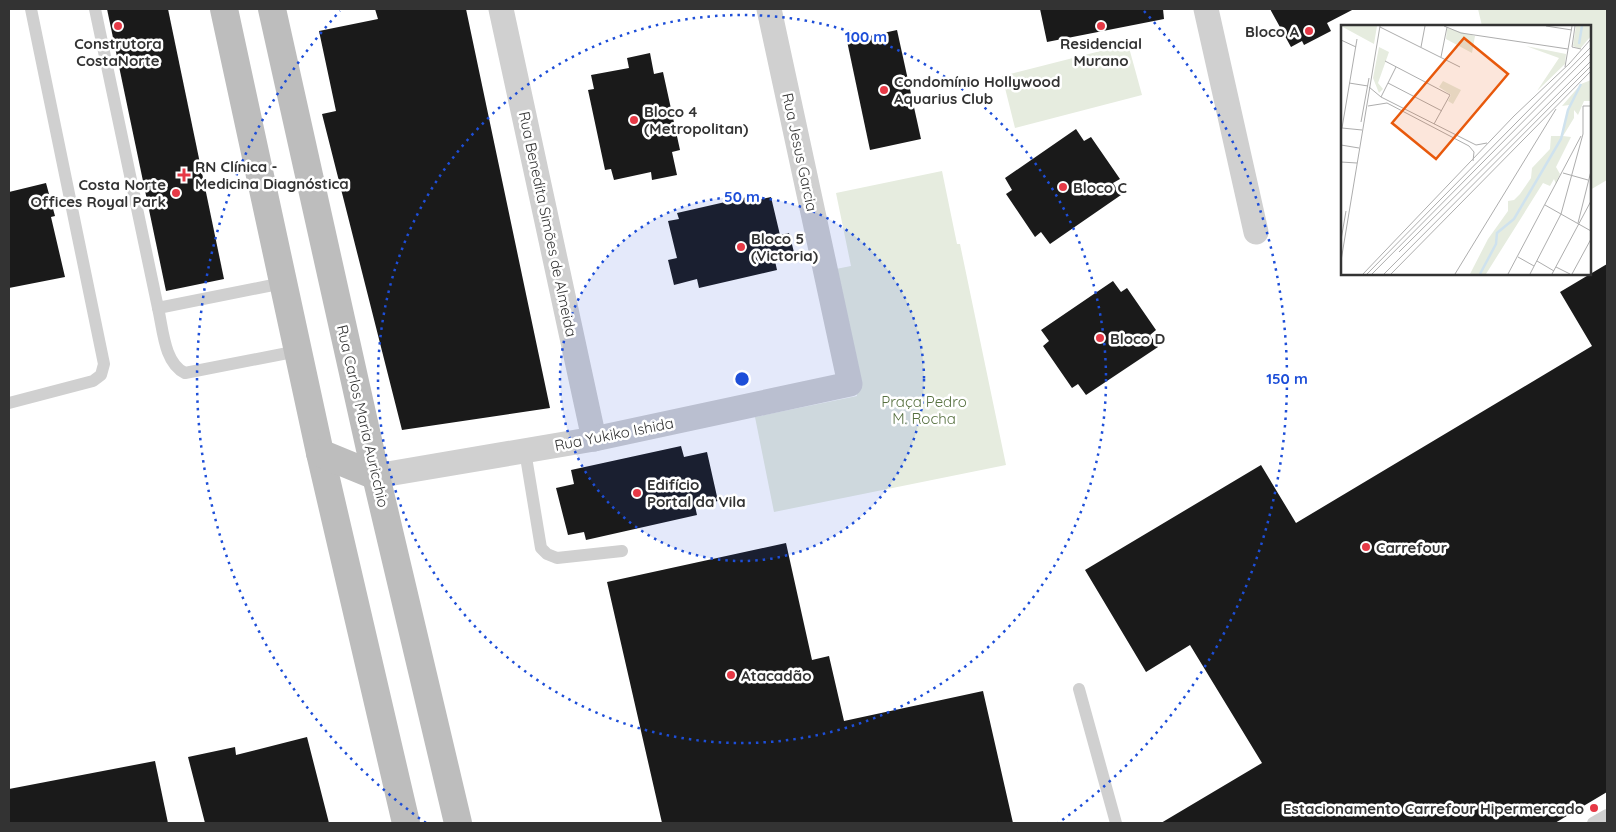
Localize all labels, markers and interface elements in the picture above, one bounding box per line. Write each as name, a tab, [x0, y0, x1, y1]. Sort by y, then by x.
marker: Construtora CostaNorte	[112, 20, 124, 32]
marker: Residencial Murano	[1095, 20, 1107, 32]
place label: Bloco A	[1245, 22, 1299, 41]
marker: Bloco A	[1303, 25, 1315, 37]
inset map	[1341, 25, 1591, 275]
text: 100 m	[845, 27, 887, 46]
place label: Construtora CostaNorte	[74, 34, 162, 70]
place label: Residencial Murano	[1060, 34, 1142, 70]
place label: Condomínio Hollywood Aquarius Club	[894, 72, 1060, 108]
marker: Condomínio Hollywood Aquarius Club	[878, 84, 890, 96]
street label: Rua Jesus Garcia	[778, 91, 822, 213]
place label: Bloco 4 (Metropolitan)	[644, 102, 748, 138]
street label: Rua Benedita Simões de Almeida	[515, 110, 581, 338]
marker: Bloco 4 (Metropolitan)	[628, 114, 640, 126]
place label: RN Clínica - Medicina Diagnóstica	[195, 157, 349, 193]
marker: RN Clínica - Medicina Diagnóstica	[177, 168, 191, 182]
place label: Costa Norte Offices Royal Park	[30, 175, 166, 211]
place label: Bloco C	[1073, 178, 1127, 197]
marker: Bloco C	[1057, 181, 1069, 193]
marker: Costa Norte Offices Royal Park	[170, 187, 182, 199]
text: 50 m	[724, 187, 760, 206]
place label: Bloco 5 (Victoria)	[751, 229, 818, 265]
marker: Bloco 5 (Victoria)	[735, 241, 747, 253]
street label: Rua Carlos Maria Auricchio	[333, 323, 393, 509]
place label: Bloco D	[1110, 329, 1165, 348]
marker: Bloco D	[1094, 332, 1106, 344]
text: 150 m	[1266, 369, 1308, 388]
centre of rings	[733, 370, 751, 388]
park label: Praça Pedro M. Rocha	[881, 392, 967, 428]
street label: Rua Yukiko Ishida	[553, 413, 675, 455]
place label: Edifício Portal da Vila	[647, 475, 746, 511]
marker: Edifício Portal da Vila	[631, 487, 643, 499]
place label: Carrefour	[1376, 538, 1448, 557]
marker: Carrefour	[1360, 541, 1372, 553]
place label: Atacadão	[741, 666, 812, 685]
marker: Atacadão	[725, 669, 737, 681]
place label: Estacionamento Carrefour Hipermercado	[1283, 799, 1584, 818]
marker: Estacionamento Carrefour Hipermercado	[1588, 802, 1600, 814]

